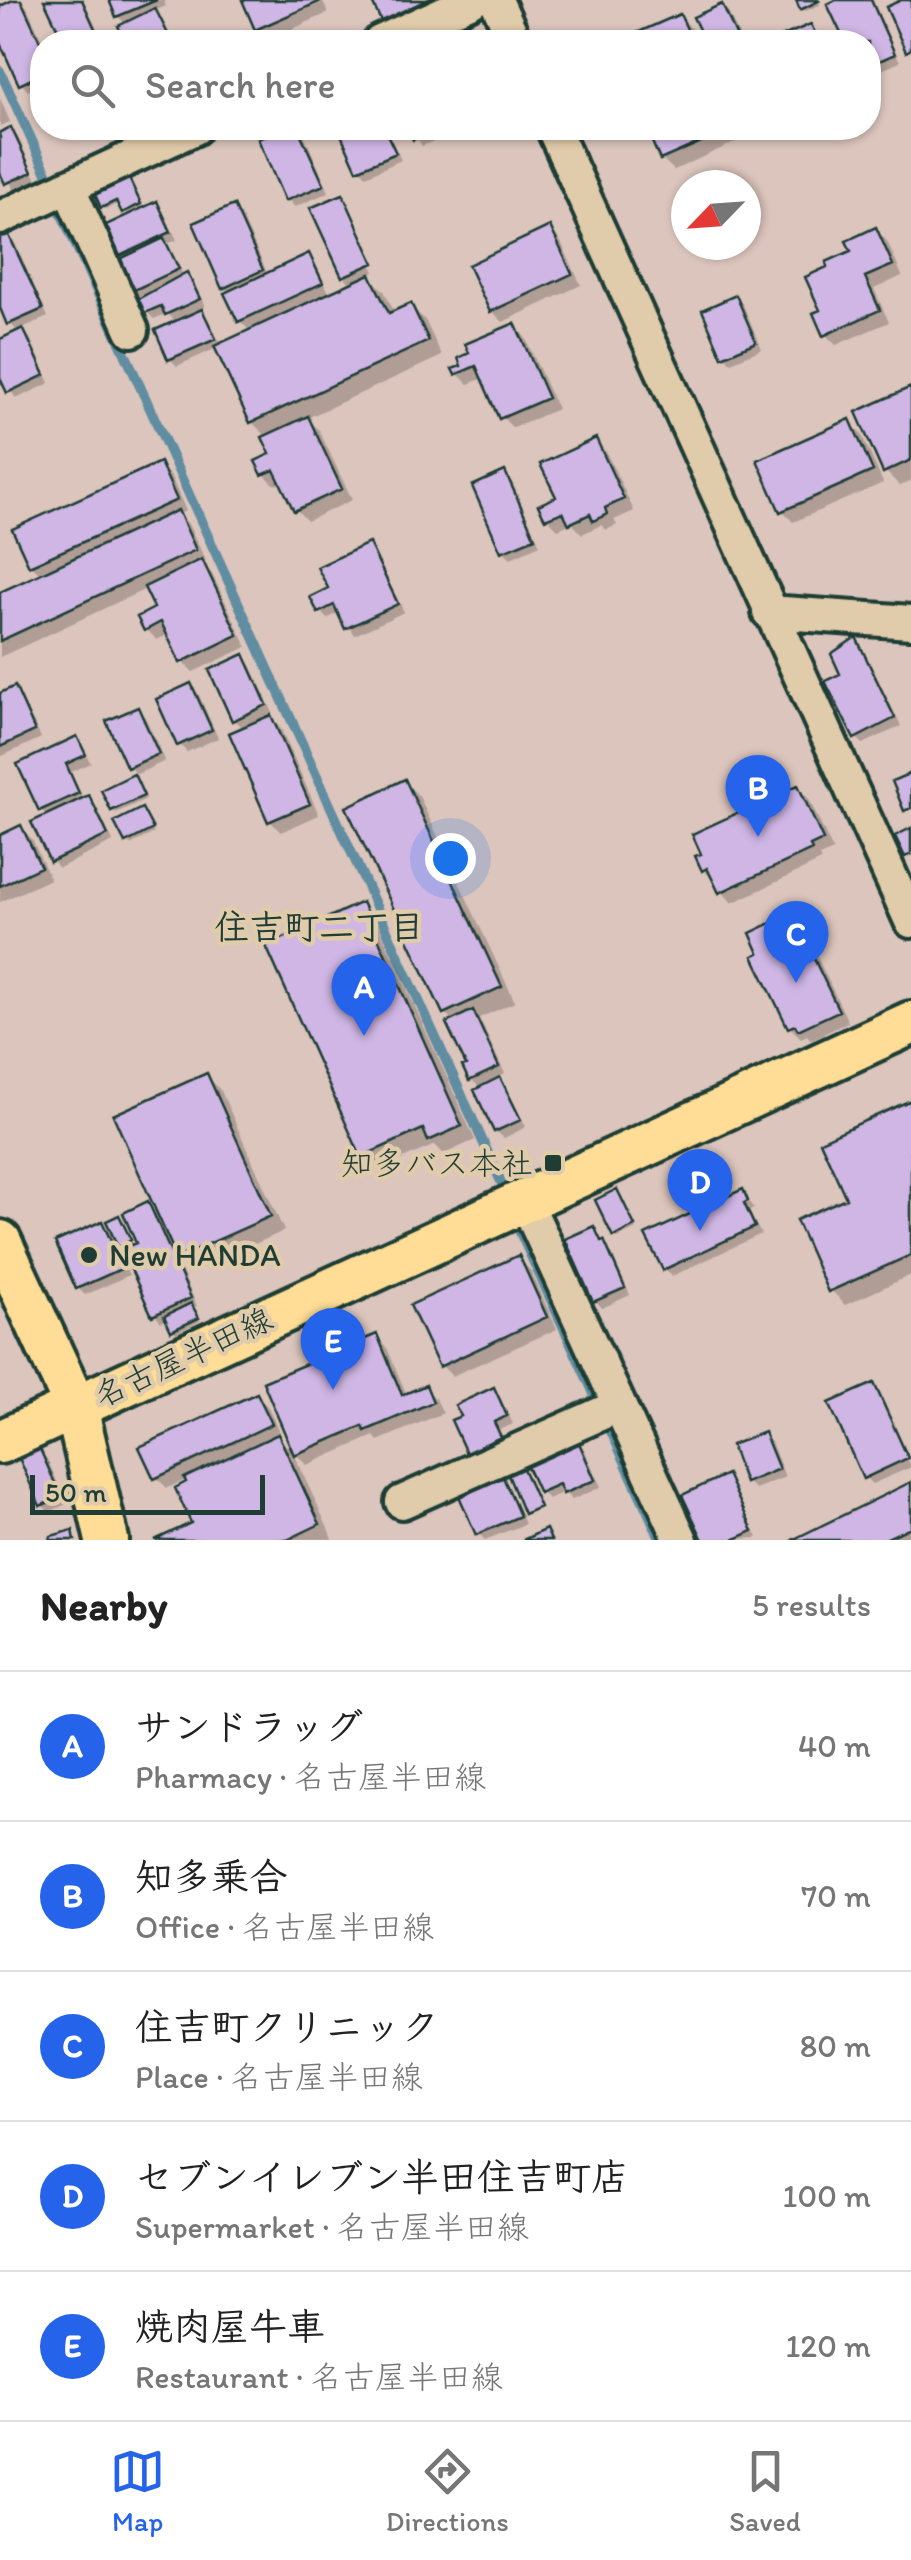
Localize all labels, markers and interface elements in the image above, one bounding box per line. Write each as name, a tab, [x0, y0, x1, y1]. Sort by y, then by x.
search box	[30, 30, 881, 140]
icon: search	[65, 58, 120, 113]
text: Search here	[145, 62, 336, 108]
north arrow	[671, 170, 761, 260]
pin: B	[726, 754, 790, 837]
your location	[425, 833, 476, 884]
pin: C	[764, 900, 828, 983]
district label: 住吉町二丁目	[214, 906, 424, 948]
pin: A	[332, 954, 396, 1036]
place label: 知多バス本社	[341, 1144, 533, 1182]
pin: D	[668, 1148, 732, 1231]
marker: 知多バス本社	[542, 1152, 564, 1174]
place label: New HANDA	[109, 1236, 281, 1274]
marker: New HANDA	[78, 1244, 100, 1266]
street label: 名古屋半田線	[88, 1299, 278, 1415]
pin: E	[300, 1308, 366, 1390]
scale bar	[30, 1470, 265, 1514]
text: 50 m	[45, 1475, 107, 1509]
text: Nearby	[40, 1580, 167, 1631]
text: 5 results	[752, 1586, 871, 1624]
text: サンドラッグ	[135, 1704, 363, 1750]
text: A	[62, 1727, 83, 1765]
text: 40 m	[798, 1727, 871, 1765]
text: Pharmacy · 名古屋半田線	[135, 1758, 486, 1796]
text: 知多乗合	[135, 1854, 287, 1900]
text: B	[62, 1877, 83, 1915]
text: 70 m	[801, 1877, 871, 1915]
text: Office · 名古屋半田線	[135, 1908, 434, 1946]
text: 住吉町クリニック	[135, 2004, 439, 2050]
text: C	[62, 2027, 83, 2065]
text: 80 m	[800, 2027, 871, 2065]
text: Place · 名古屋半田線	[135, 2058, 423, 2096]
text: セブンイレブン半田住吉町店	[135, 2154, 629, 2200]
text: D	[62, 2177, 83, 2215]
text: 100 m	[783, 2177, 871, 2215]
text: Supermarket · 名古屋半田線	[135, 2208, 529, 2246]
text: 焼肉屋牛車	[135, 2304, 325, 2350]
text: E	[64, 2327, 81, 2365]
text: 120 m	[785, 2327, 871, 2365]
text: Restaurant · 名古屋半田線	[135, 2358, 503, 2396]
tab: Map	[110, 2444, 165, 2538]
tab: Directions	[386, 2444, 509, 2538]
tab: Saved	[729, 2444, 801, 2538]

